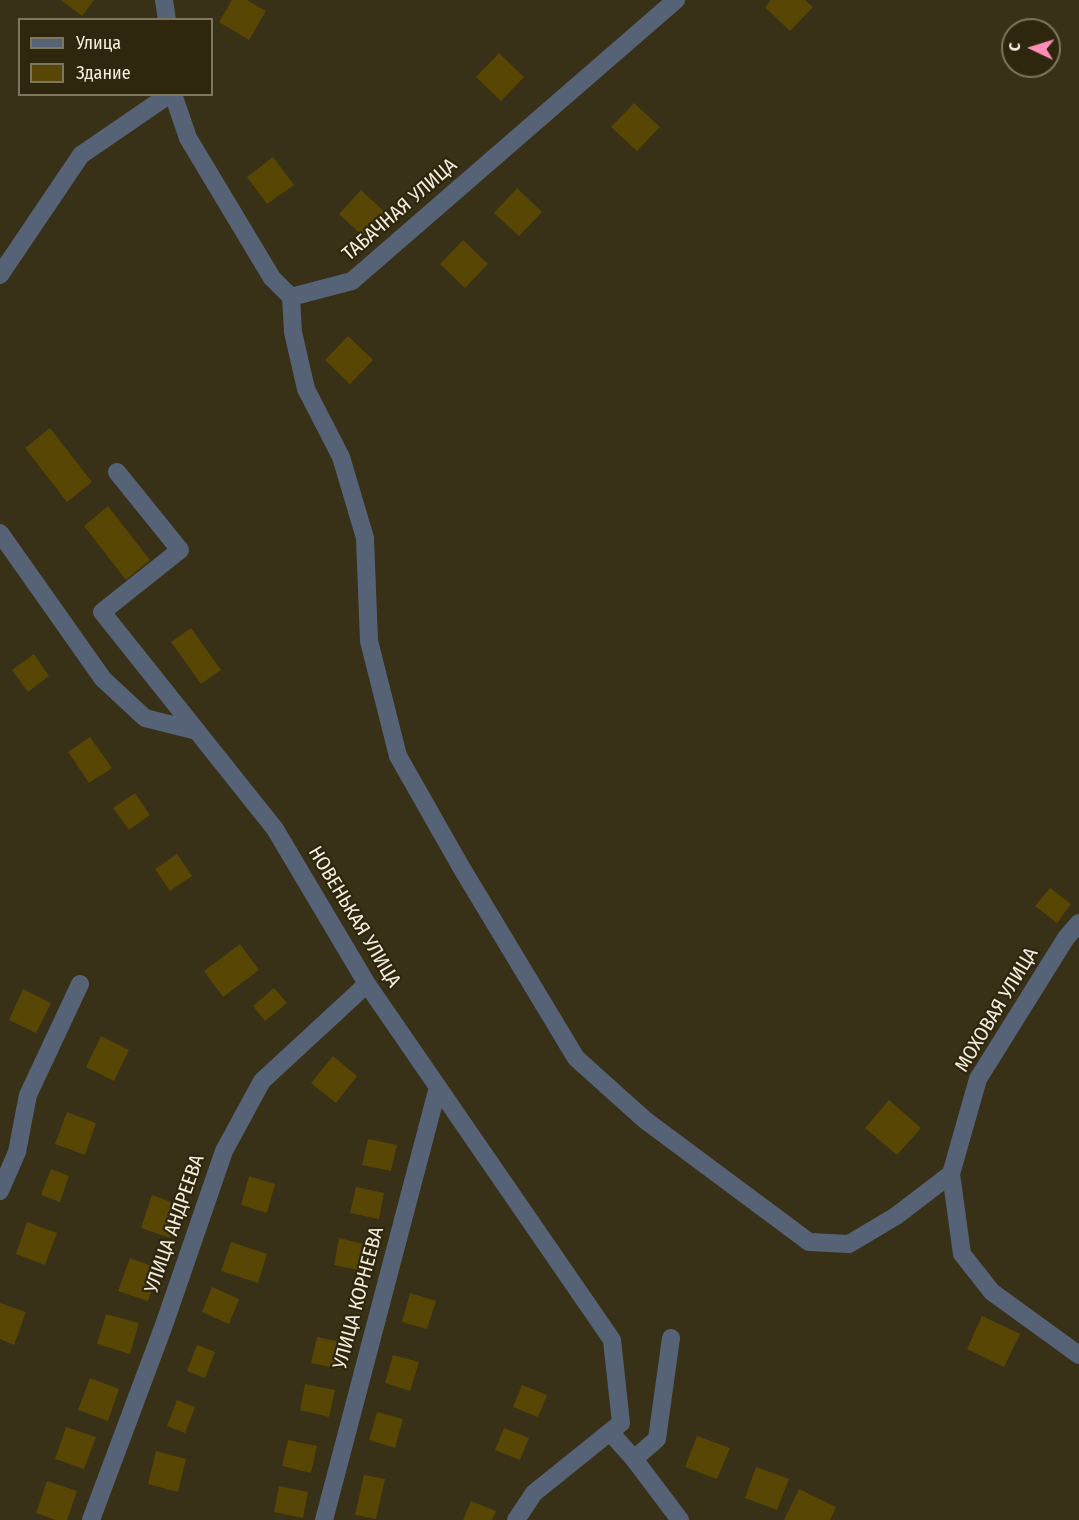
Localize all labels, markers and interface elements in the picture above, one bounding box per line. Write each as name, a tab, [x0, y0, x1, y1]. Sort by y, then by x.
legend	[18, 18, 213, 96]
north arrow	[1001, 18, 1061, 78]
text: Улица	[76, 32, 121, 54]
text: С	[1005, 42, 1024, 52]
text: Здание	[76, 62, 131, 84]
street label: ТАБАЧНАЯ УЛИЦА	[338, 154, 462, 266]
street label: НОВЕНЬКАЯ УЛИЦА	[302, 842, 406, 992]
street label: МОХОВАЯ УЛИЦА	[950, 943, 1044, 1077]
street label: УЛИЦА АНДРЕЕВА	[140, 1152, 210, 1296]
street label: УЛИЦА КОРНЕЕВА	[328, 1224, 390, 1372]

